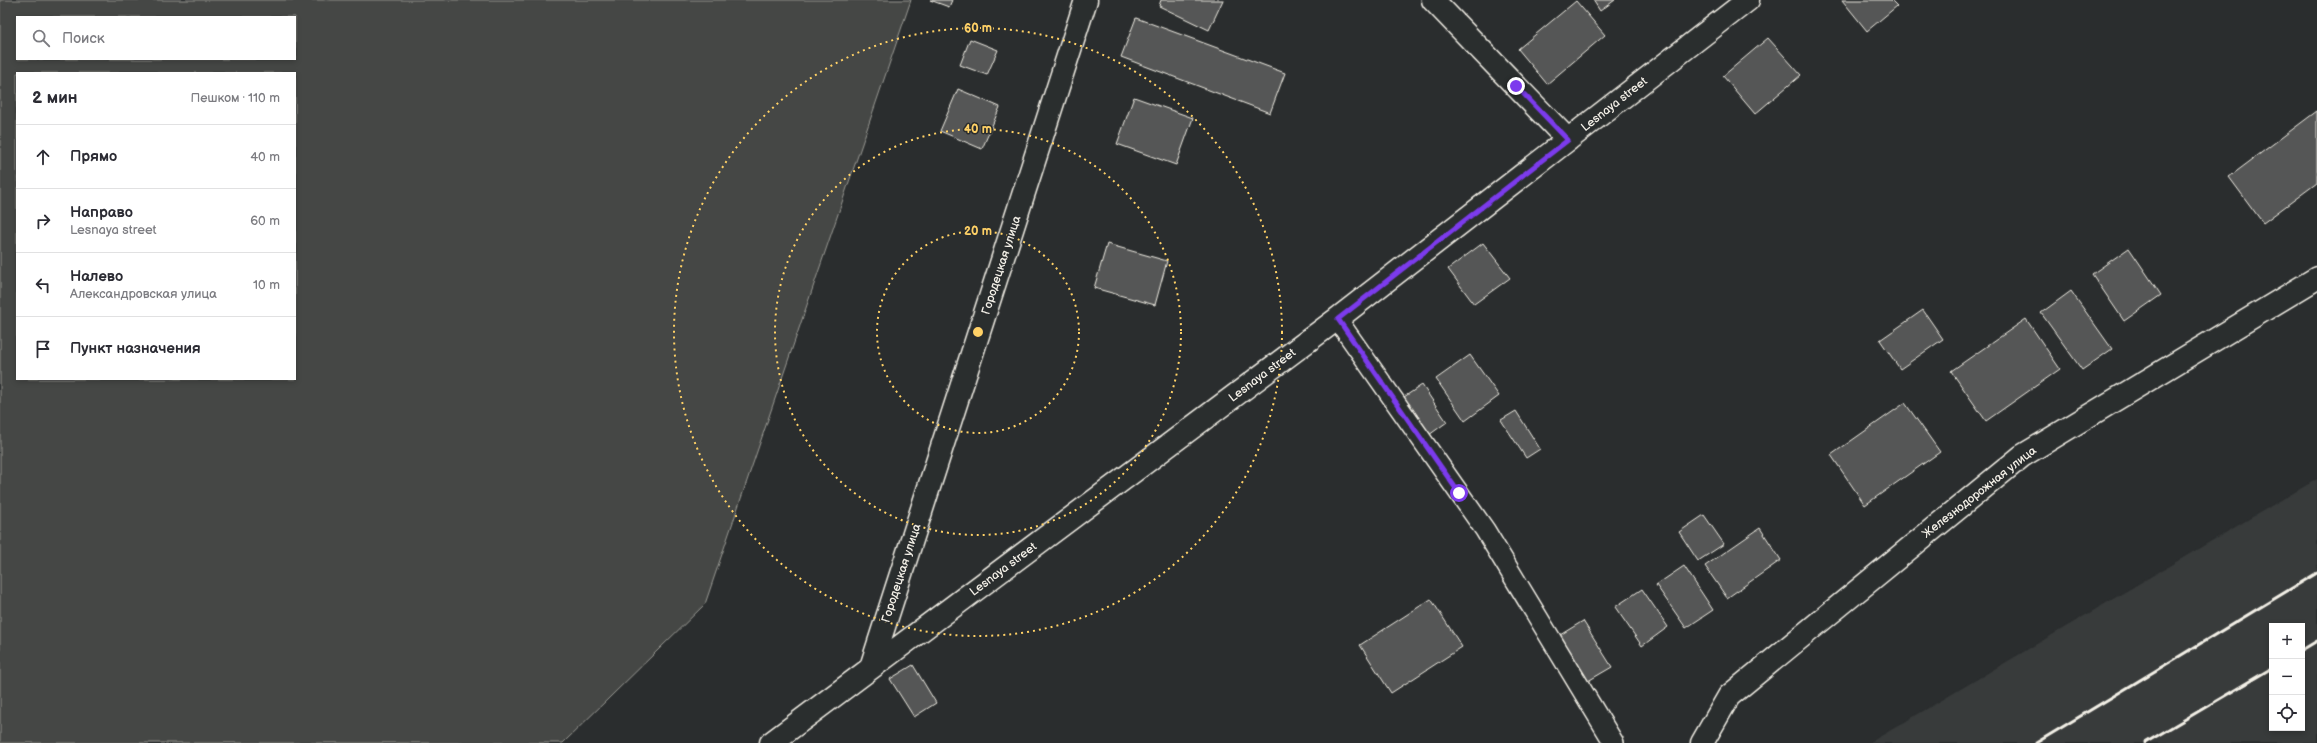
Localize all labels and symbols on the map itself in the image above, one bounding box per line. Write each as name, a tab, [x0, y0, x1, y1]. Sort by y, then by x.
text: 60 m	[964, 21, 992, 36]
street label: Lesnaya street	[1578, 74, 1651, 135]
route end	[1507, 77, 1525, 95]
text: 40 m	[964, 122, 992, 137]
street label: Городецкая улица	[978, 214, 1025, 316]
text: 20 m	[964, 224, 992, 239]
centre of rings	[971, 325, 985, 339]
street label: Lesnaya street	[1226, 345, 1299, 405]
street label: Железнодорожная улица	[1919, 443, 2039, 542]
route start	[1450, 484, 1468, 502]
street label: Городецкая улица	[878, 522, 925, 624]
street label: Lesnaya street	[967, 539, 1040, 599]

